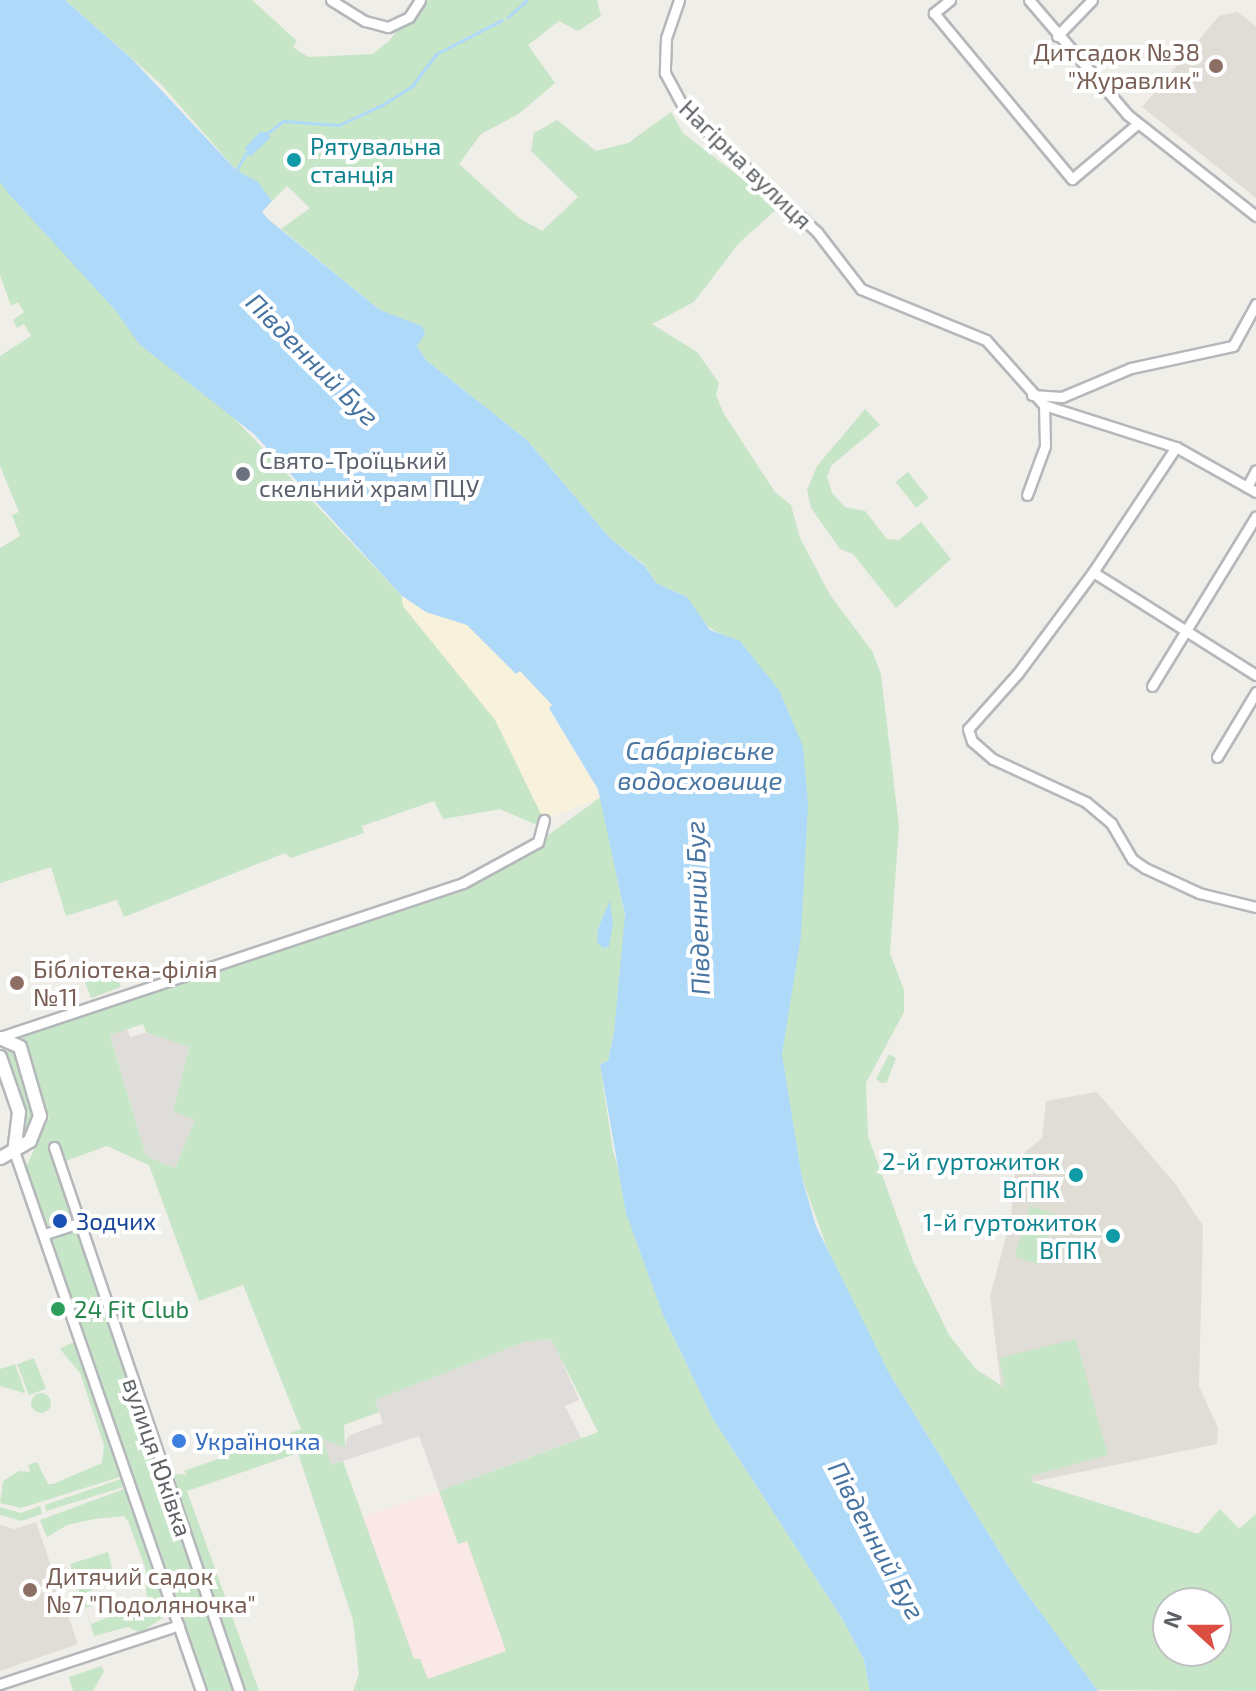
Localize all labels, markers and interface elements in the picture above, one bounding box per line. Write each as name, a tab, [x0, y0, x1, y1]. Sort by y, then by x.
place label: Дитсадок №38 "Журавлик"	[1033, 38, 1200, 94]
marker: Дитсадок №38 "Журавлик"	[1207, 57, 1225, 75]
street label: Нагірна вулиця	[674, 94, 818, 234]
place label: Рятувальна станція	[310, 132, 441, 188]
marker: Рятувальна станція	[285, 151, 303, 169]
water label: Південний Буг	[240, 286, 386, 432]
place label: Свято-Троїцький скельний храм ПЦУ	[259, 446, 479, 502]
marker: Свято-Троїцький скельний храм ПЦУ	[234, 465, 252, 483]
water label: Сабарівське водосховище	[618, 734, 782, 796]
water label: Південний Буг	[678, 820, 716, 996]
place label: Бібліотека-філія №11	[33, 955, 217, 1011]
marker: Бібліотека-філія №11	[8, 974, 26, 992]
place label: 2-й гуртожиток ВГПК	[882, 1147, 1060, 1203]
marker: 2-й гуртожиток ВГПК	[1067, 1166, 1085, 1184]
place label: Зодчих	[76, 1207, 156, 1235]
place label: 1-й гуртожиток ВГПК	[923, 1208, 1097, 1264]
marker: Зодчих	[51, 1212, 69, 1230]
marker: 1-й гуртожиток ВГПК	[1104, 1227, 1122, 1245]
place label: 24 Fit Club	[74, 1295, 189, 1323]
marker: 24 Fit Club	[49, 1300, 67, 1318]
street label: вулиця Юківка	[117, 1374, 199, 1540]
place label: Україночка	[195, 1427, 320, 1455]
marker: Україночка	[170, 1432, 188, 1450]
water label: Південний Буг	[822, 1455, 932, 1625]
place label: Дитячий садок №7 "Подоляночка"	[46, 1562, 256, 1618]
marker: Дитячий садок №7 "Подоляночка"	[21, 1581, 39, 1599]
north arrow	[1152, 1587, 1232, 1667]
text: N	[1156, 1607, 1186, 1631]

